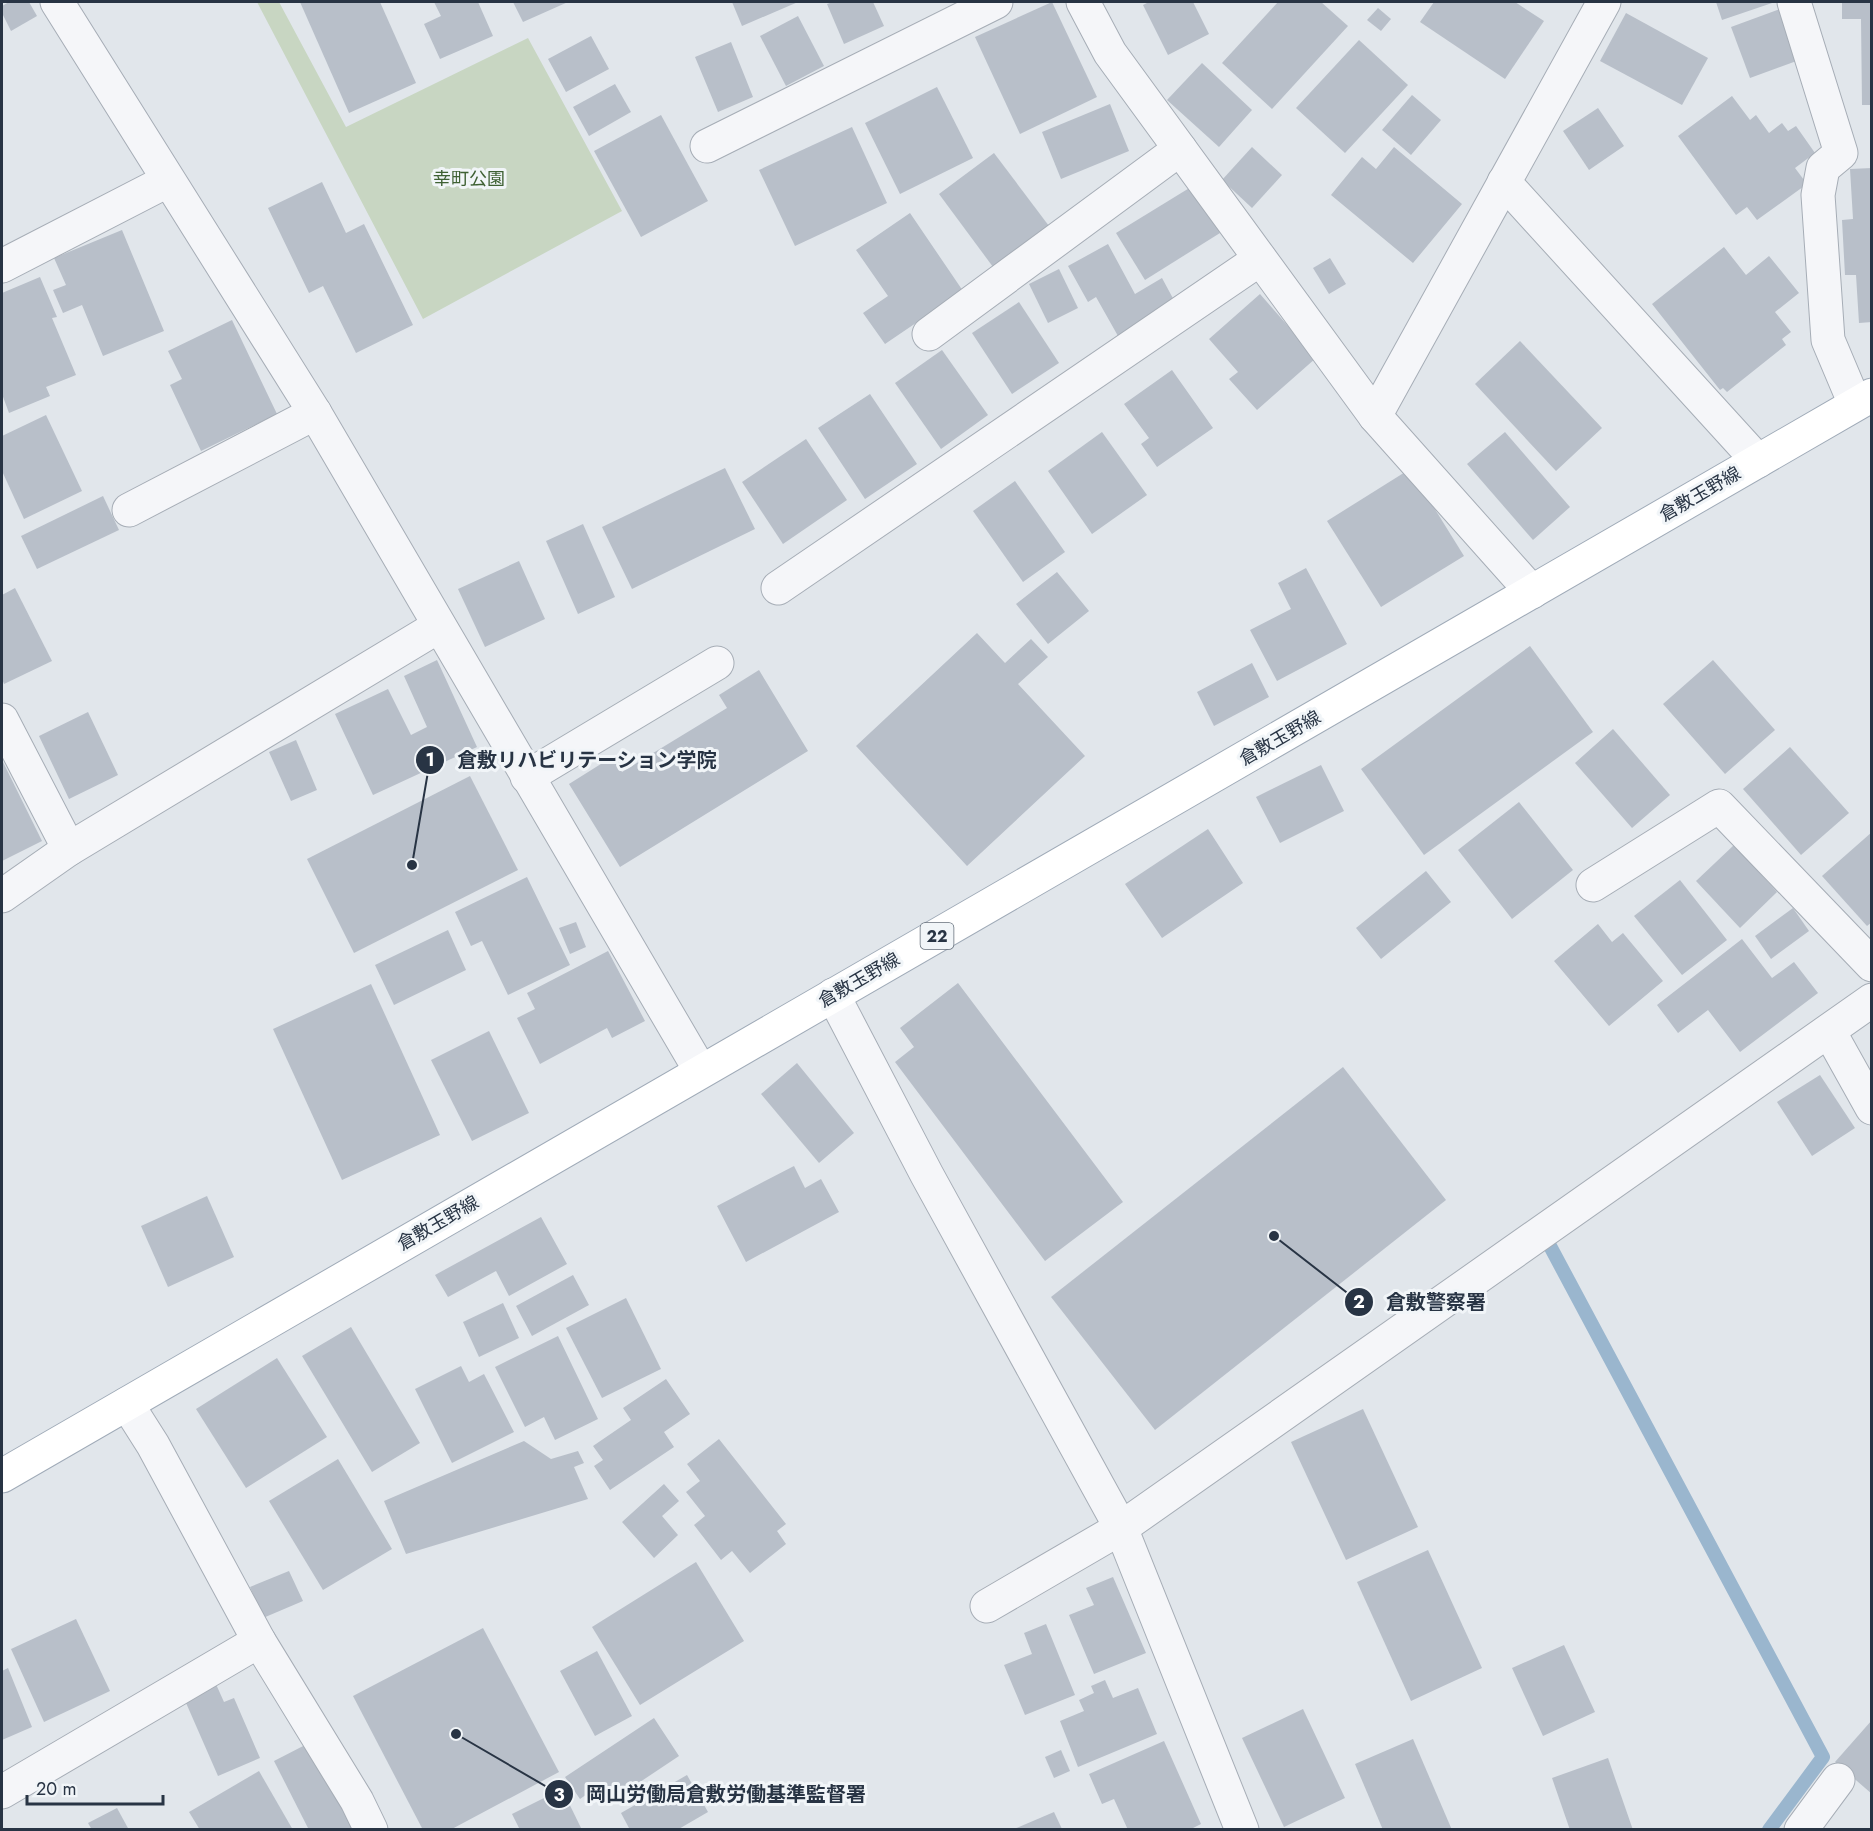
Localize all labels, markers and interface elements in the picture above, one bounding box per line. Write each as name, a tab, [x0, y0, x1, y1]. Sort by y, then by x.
park label: 幸町公園	[433, 166, 505, 192]
street label: 倉敷玉野線	[1655, 460, 1745, 528]
street label: 倉敷玉野線	[1235, 704, 1325, 772]
callout: 倉敷リハビリテーション学院	[415, 741, 729, 779]
text: 倉敷リハビリテーション学院	[457, 746, 717, 775]
text: 1	[425, 747, 435, 773]
road number: 22	[920, 923, 954, 949]
street label: 倉敷玉野線	[814, 946, 904, 1014]
street label: 倉敷玉野線	[393, 1189, 483, 1257]
callout: 倉敷警察署	[1344, 1283, 1498, 1321]
text: 倉敷警察署	[1386, 1288, 1486, 1317]
text: 2	[1353, 1289, 1365, 1315]
scale bar	[27, 1768, 164, 1806]
callout: 岡山労働局倉敷労働基準監督署	[544, 1775, 878, 1813]
text: 20 m	[36, 1776, 76, 1802]
text: 岡山労働局倉敷労働基準監督署	[586, 1780, 866, 1809]
text: 3	[553, 1782, 565, 1808]

